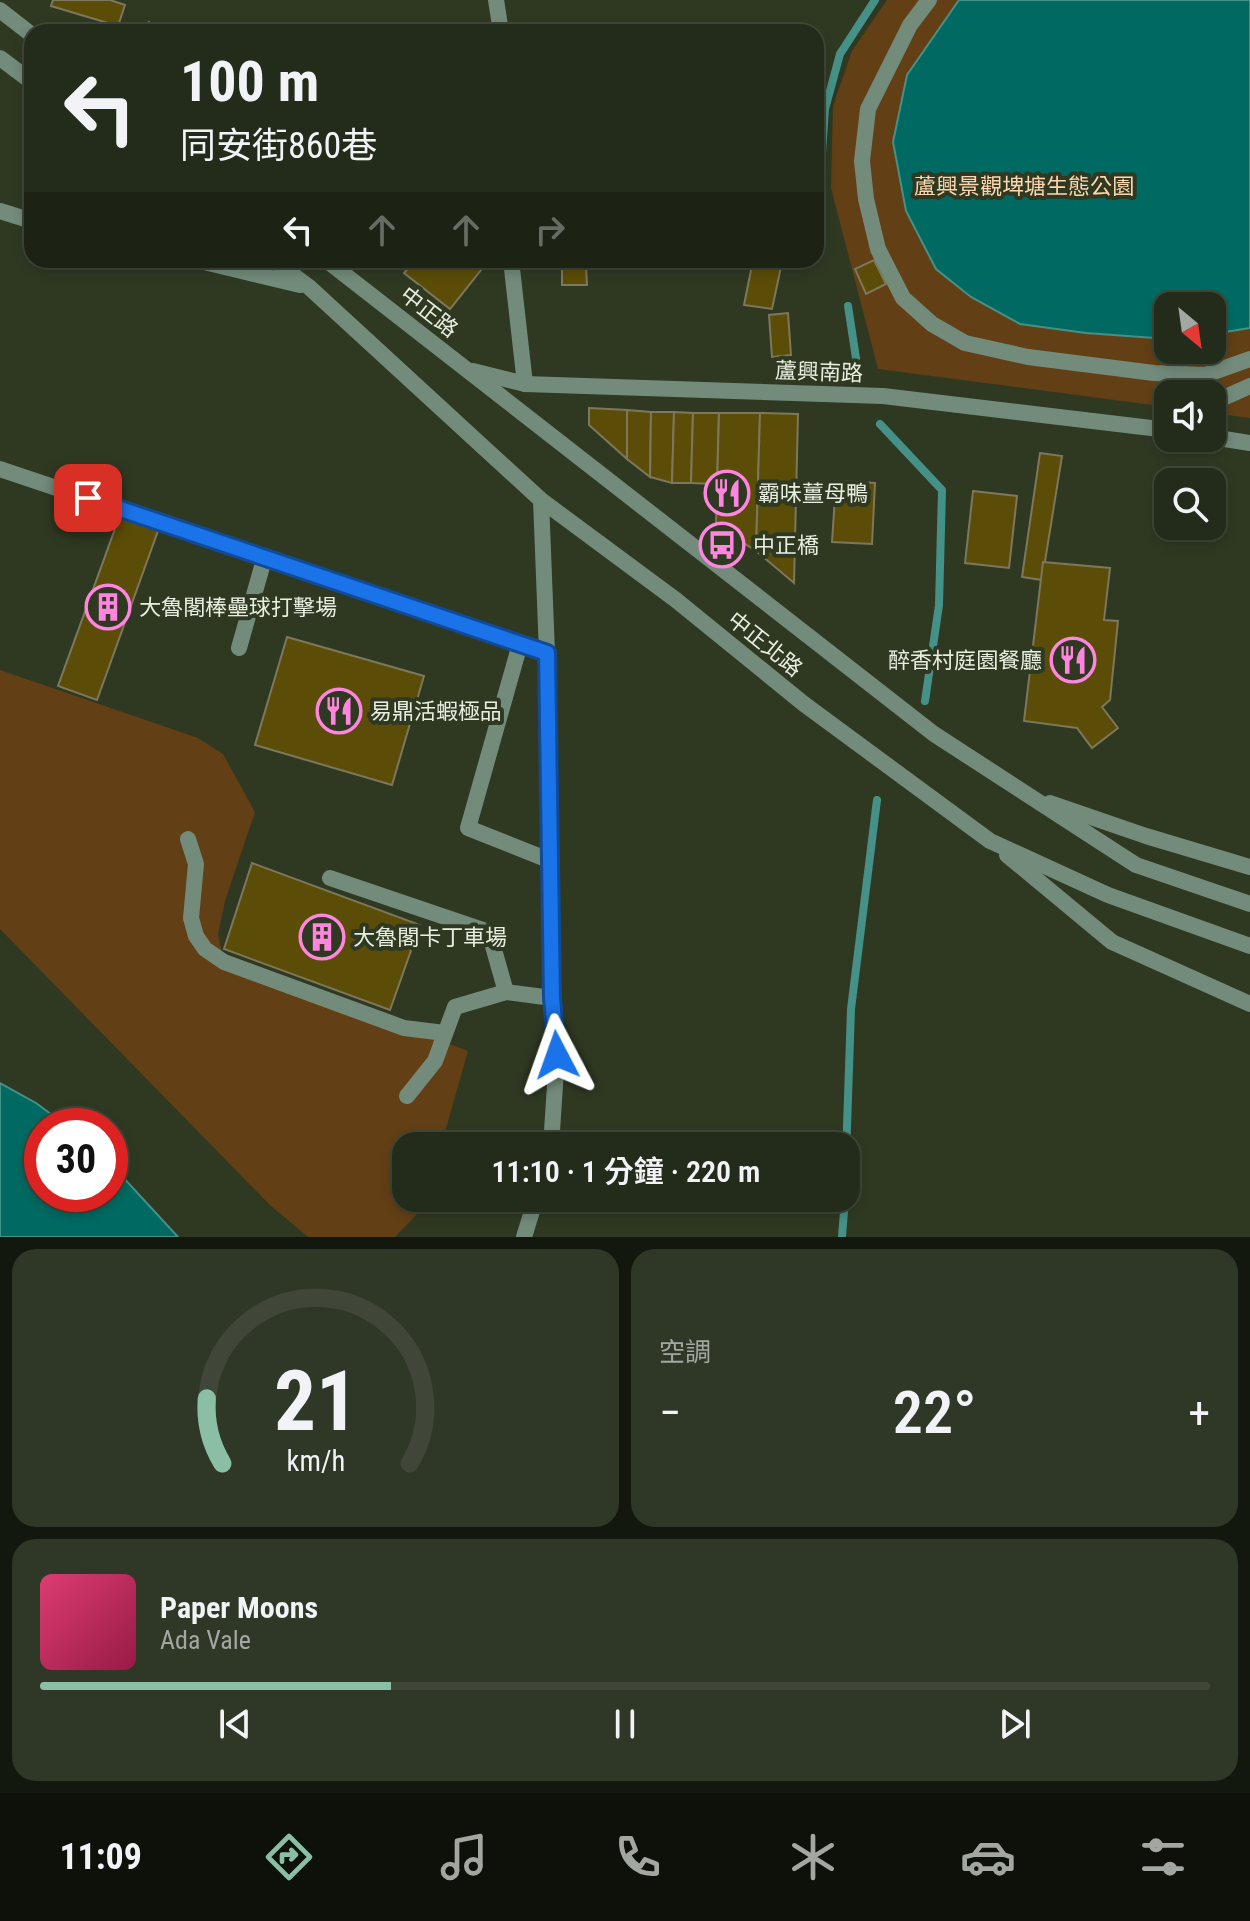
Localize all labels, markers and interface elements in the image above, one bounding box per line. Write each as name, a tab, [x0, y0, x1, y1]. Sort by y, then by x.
text: 100 m	[180, 49, 319, 115]
icon: left	[48, 56, 152, 160]
text: 同安街860巷	[180, 125, 377, 167]
park label: 蘆興景觀埤塘生態公園	[914, 174, 1134, 199]
icon: left	[276, 208, 320, 252]
icon: ahead	[360, 208, 404, 252]
icon: ahead	[444, 208, 488, 252]
icon: right	[528, 208, 572, 252]
street label: 中正路	[395, 282, 463, 342]
north arrow	[1154, 292, 1226, 364]
map controls	[1154, 292, 1226, 540]
street label: 蘆興南路	[775, 358, 863, 386]
button: sound	[1154, 380, 1226, 452]
pin	[54, 464, 122, 532]
button: search	[1154, 468, 1226, 540]
restaurant icon: 霸味薑母鴨	[703, 469, 751, 517]
icon: arrive	[66, 476, 110, 520]
place label: 霸味薑母鴨	[758, 481, 868, 506]
bus stop icon: 中正橋	[698, 521, 746, 569]
place label: 中正橋	[753, 533, 819, 558]
building icon: 大魯閣棒壘球打擊場	[84, 583, 132, 631]
place label: 大魯閣棒壘球打擊場	[139, 595, 337, 620]
street label: 中正北路	[723, 607, 807, 681]
restaurant icon: 醉香村庭園餐廳	[1049, 636, 1097, 684]
place label: 醉香村庭園餐廳	[888, 648, 1042, 673]
restaurant icon: 易鼎活蝦極品	[315, 687, 363, 735]
place label: 易鼎活蝦極品	[370, 699, 502, 724]
building icon: 大魯閣卡丁車場	[298, 913, 346, 961]
place label: 大魯閣卡丁車場	[353, 925, 507, 950]
position arrow	[515, 1013, 599, 1097]
speed limit sign: 30	[24, 1108, 128, 1212]
text: 11:10 · 1 分鐘 · 220 m	[492, 1154, 760, 1189]
text: 空調	[659, 1337, 711, 1367]
text: 21	[273, 1353, 358, 1450]
text: 22°	[893, 1377, 976, 1448]
text: −	[659, 1387, 681, 1439]
text: +	[1188, 1387, 1210, 1439]
text: km/h	[286, 1444, 345, 1478]
text: Paper Moons	[160, 1590, 318, 1625]
text: Ada Vale	[160, 1625, 251, 1655]
icon: previous	[213, 1702, 257, 1746]
icon: pause	[603, 1702, 647, 1746]
icon: next	[993, 1702, 1037, 1746]
icon: directions	[261, 1829, 317, 1885]
icon: music	[436, 1829, 492, 1885]
icon: phone	[610, 1829, 666, 1885]
icon: climate	[785, 1829, 841, 1885]
icon: car	[960, 1829, 1016, 1885]
icon: filters	[1135, 1829, 1191, 1885]
text: 11:09	[59, 1836, 142, 1878]

